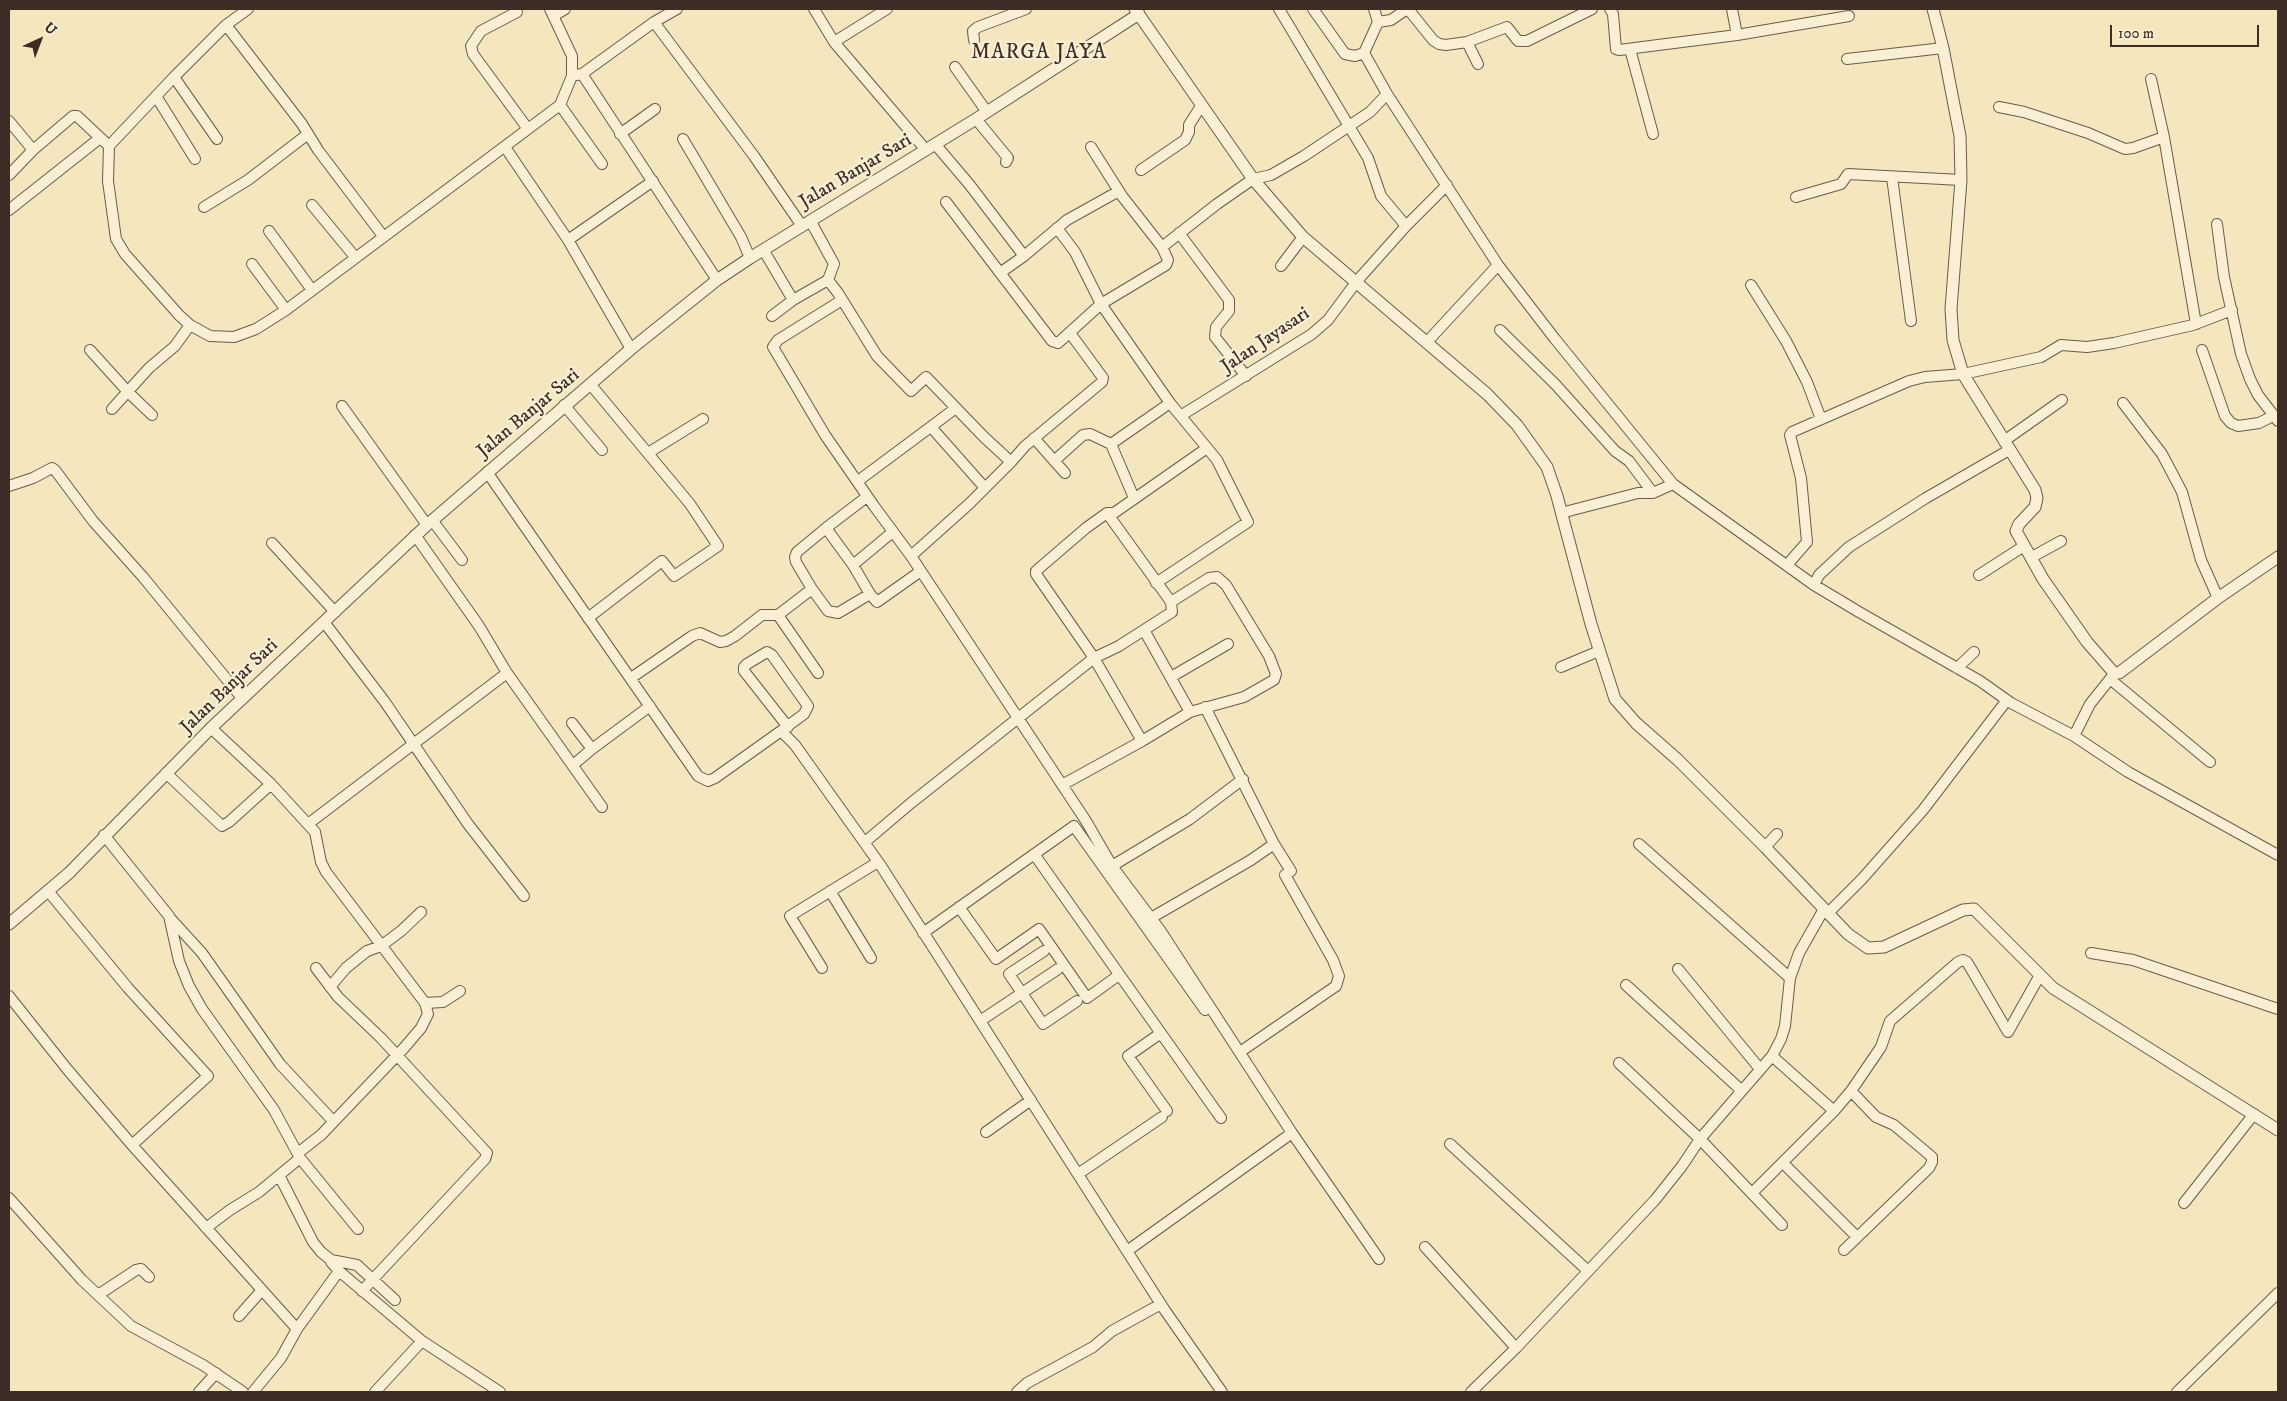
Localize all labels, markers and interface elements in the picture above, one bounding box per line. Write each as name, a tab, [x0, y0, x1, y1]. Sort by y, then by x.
north arrow	[15, 15, 65, 65]
scale bar	[2112, 15, 2261, 47]
text: U	[40, 19, 60, 39]
text: 100 m	[2118, 24, 2154, 43]
district label: MARGA JAYA	[970, 41, 1108, 67]
street label: Jalan Banjar Sari	[796, 130, 916, 214]
street label: Jalan Jayasari	[1217, 303, 1315, 379]
street label: Jalan Banjar Sari	[473, 364, 585, 464]
street label: Jalan Banjar Sari	[176, 635, 284, 739]

